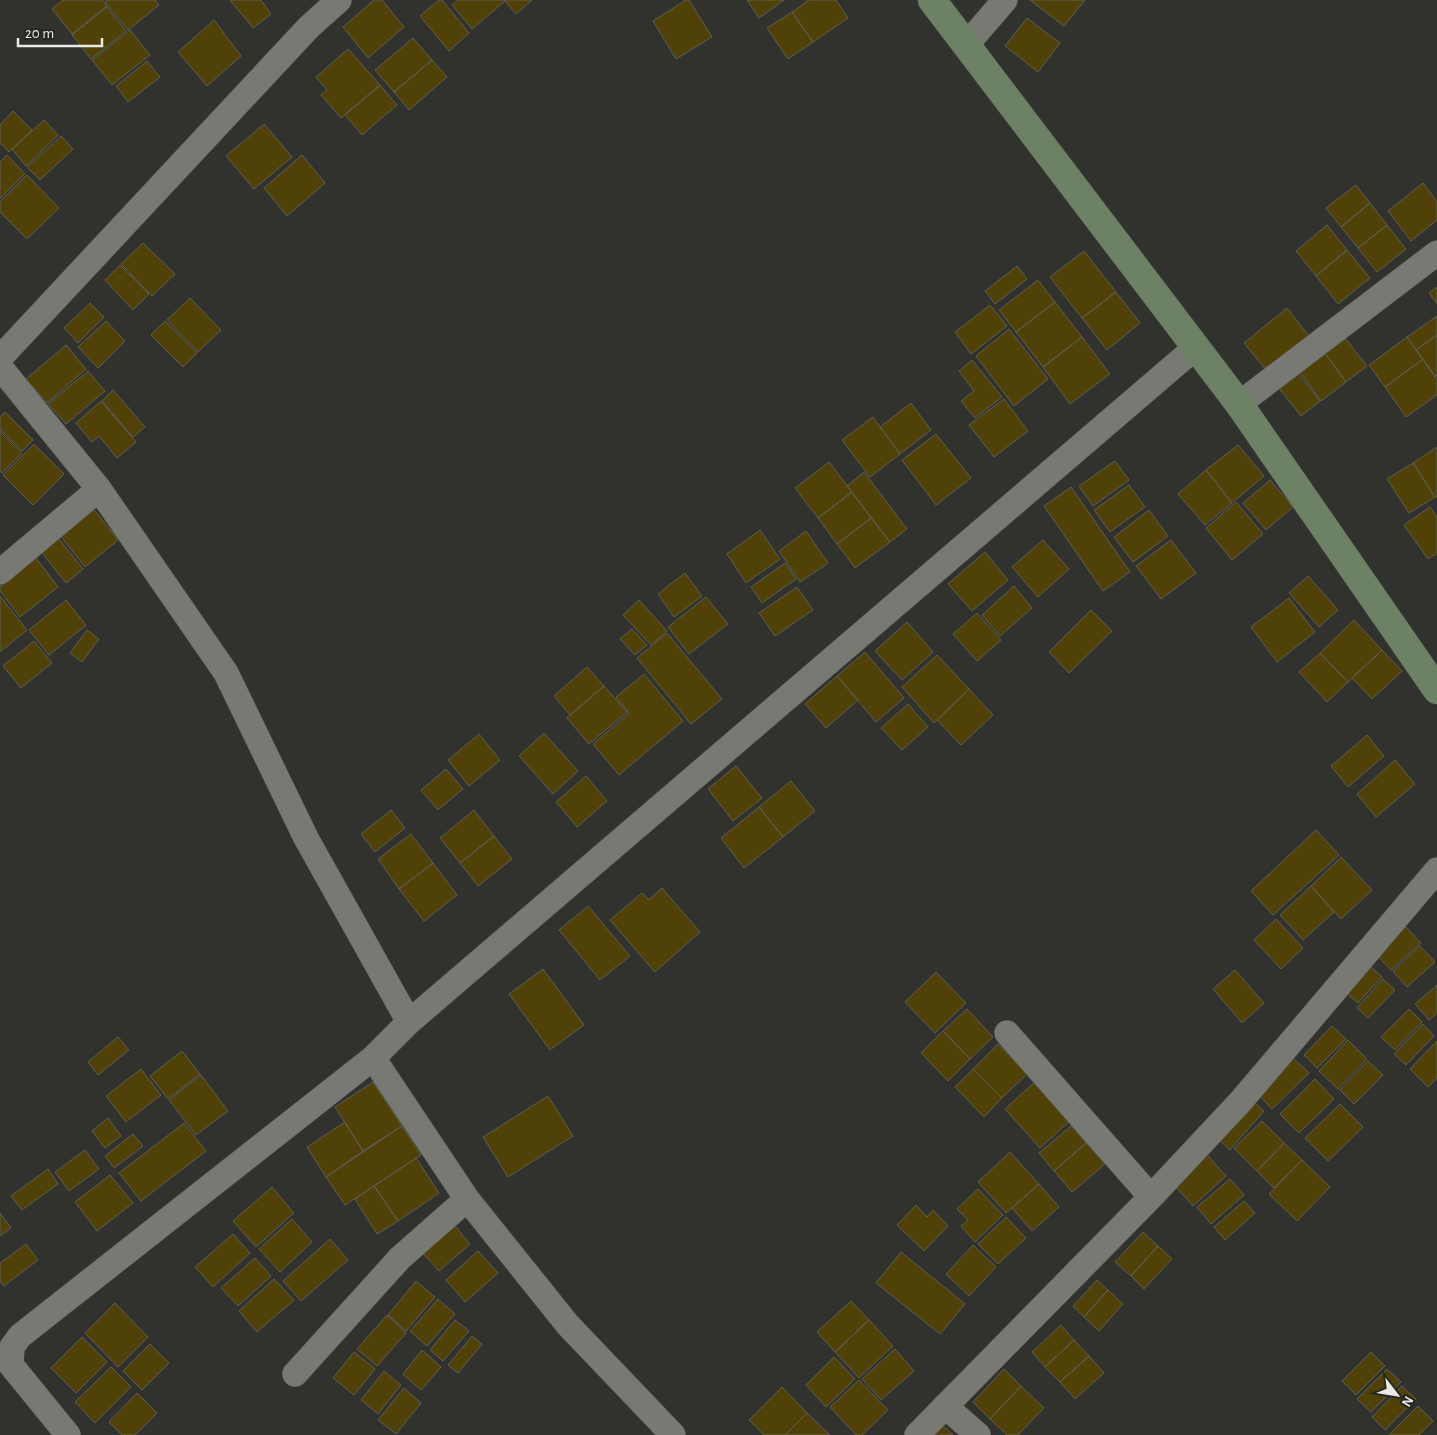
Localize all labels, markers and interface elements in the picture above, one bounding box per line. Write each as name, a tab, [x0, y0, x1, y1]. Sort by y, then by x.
scale bar	[18, 15, 101, 47]
text: 20 m	[25, 26, 54, 41]
north arrow	[1372, 1370, 1422, 1420]
text: N	[1399, 1393, 1416, 1409]

